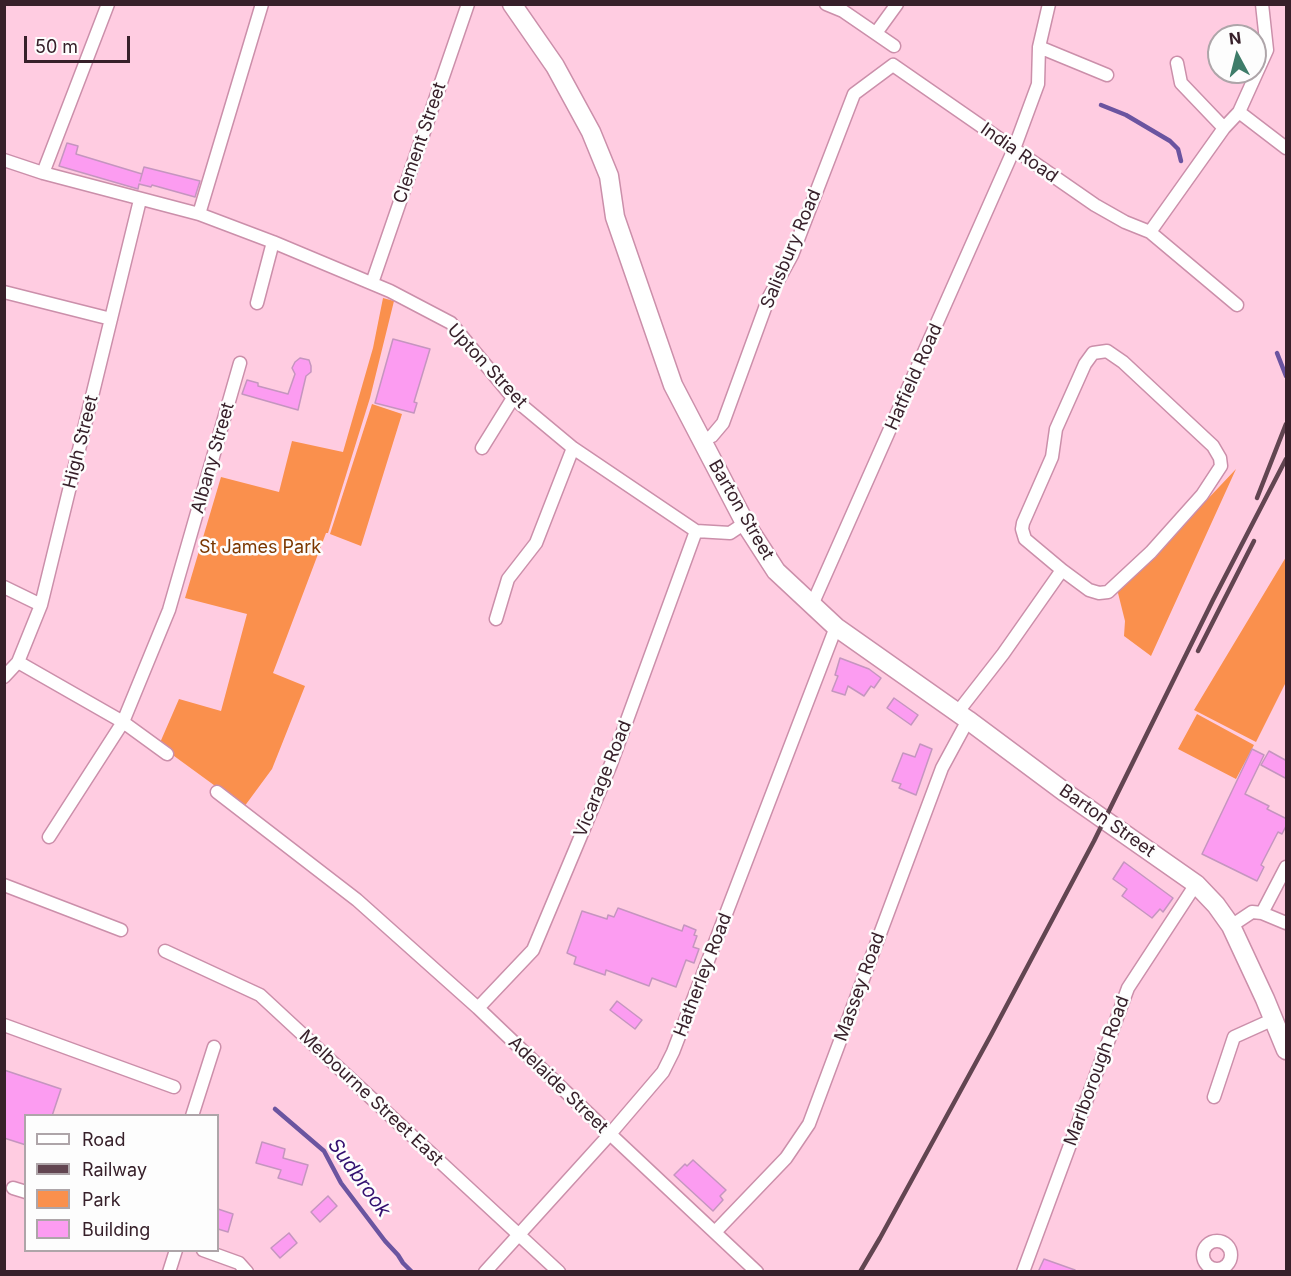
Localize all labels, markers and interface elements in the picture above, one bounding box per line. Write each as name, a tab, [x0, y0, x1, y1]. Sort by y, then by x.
scale bar	[27, 24, 134, 62]
north arrow	[1207, 24, 1267, 84]
text: N	[1228, 27, 1242, 49]
text: 50 m	[35, 36, 78, 57]
street label: Clement Street	[389, 80, 451, 206]
street label: India Road	[976, 119, 1062, 187]
street label: Salisbury Road	[756, 186, 826, 312]
street label: Upton Street	[442, 319, 532, 413]
street label: Hatfield Road	[881, 320, 947, 434]
street label: High Street	[59, 393, 103, 491]
street label: Albany Street	[187, 400, 239, 516]
street label: Barton Street	[704, 456, 778, 564]
park label: St James Park	[199, 537, 321, 559]
street label: Vicarage Road	[570, 717, 636, 841]
street label: Barton Street	[1055, 780, 1159, 862]
street label: Hatherley Road	[670, 910, 736, 1040]
street label: Massey Road	[830, 930, 890, 1044]
street label: Marlborough Road	[1060, 993, 1134, 1149]
street label: Melbourne Street East	[295, 1026, 447, 1170]
street label: Adelaide Street	[504, 1032, 612, 1138]
legend	[24, 1114, 219, 1252]
text: Road	[82, 1129, 125, 1150]
water label: Sudbrook	[322, 1134, 396, 1222]
text: Railway	[82, 1159, 147, 1180]
text: Park	[82, 1189, 121, 1210]
text: Building	[82, 1219, 150, 1240]

